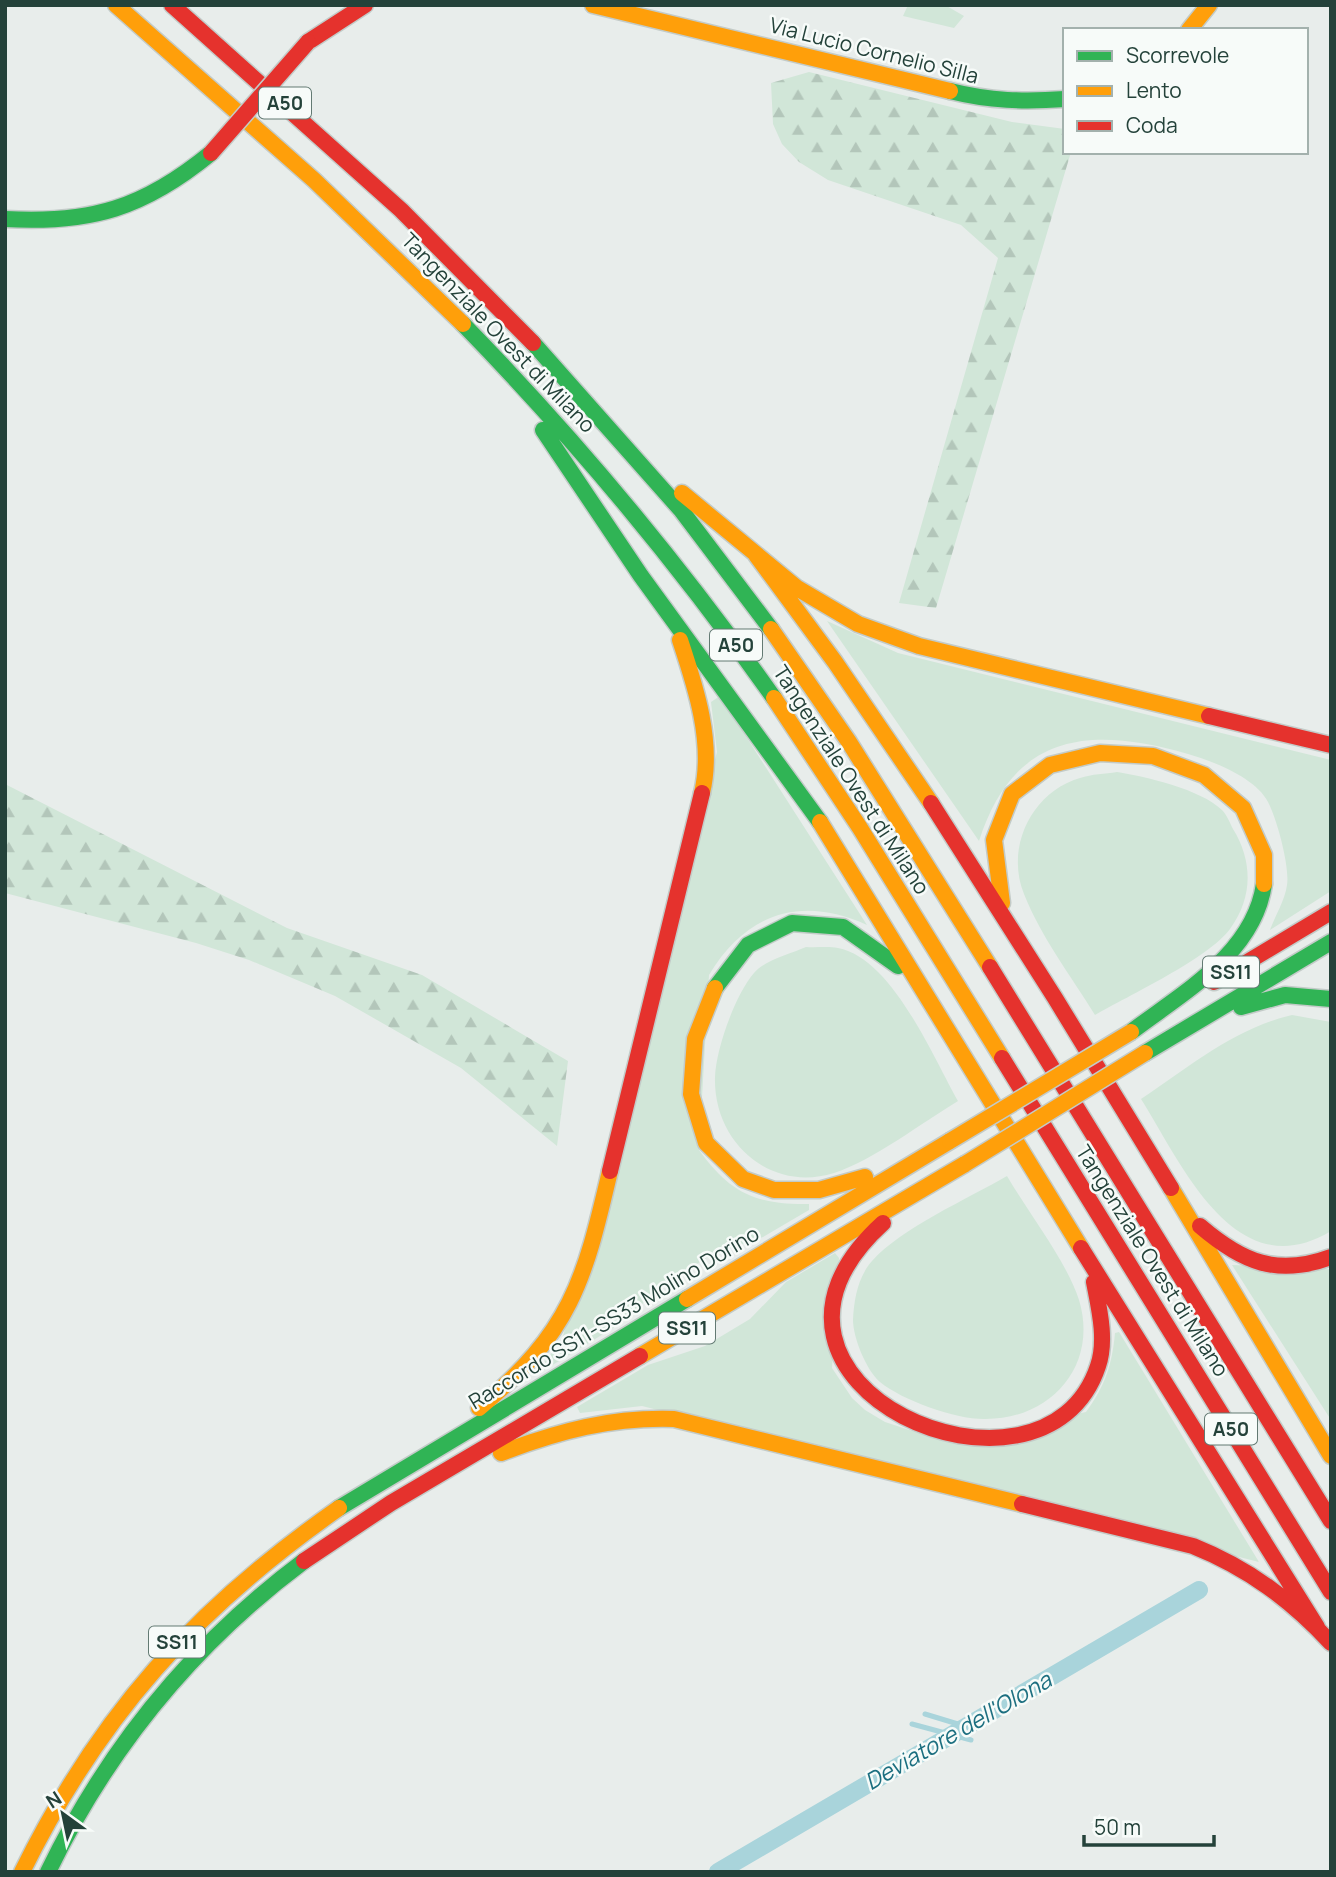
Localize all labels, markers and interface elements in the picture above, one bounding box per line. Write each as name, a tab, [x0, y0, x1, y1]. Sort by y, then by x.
street label: Via Lucio Cornelio Silla	[767, 10, 982, 90]
legend	[1063, 28, 1308, 154]
text: Scorrevole	[1126, 41, 1229, 69]
text: Lento	[1126, 76, 1182, 104]
road number: A50	[259, 88, 311, 118]
text: Coda	[1126, 111, 1178, 139]
street label: Tangenziale Ovest di Milano	[396, 226, 602, 438]
road number: A50	[710, 630, 762, 660]
street label: Tangenziale Ovest di Milano	[767, 659, 937, 899]
road number: SS11	[1203, 956, 1259, 988]
street label: Tangenziale Ovest di Milano	[1070, 1139, 1236, 1382]
street label: Raccordo SS11-SS33 Molino Dorino	[464, 1221, 764, 1415]
road number: SS11	[659, 1312, 715, 1344]
road number: A50	[1205, 1414, 1257, 1444]
road number: SS11	[149, 1626, 205, 1658]
water label: Deviatore dell'Olona	[858, 1663, 1058, 1797]
north arrow	[28, 1779, 98, 1849]
text: N	[41, 1785, 67, 1814]
scale bar	[1084, 1804, 1214, 1848]
text: 50 m	[1094, 1813, 1141, 1841]

